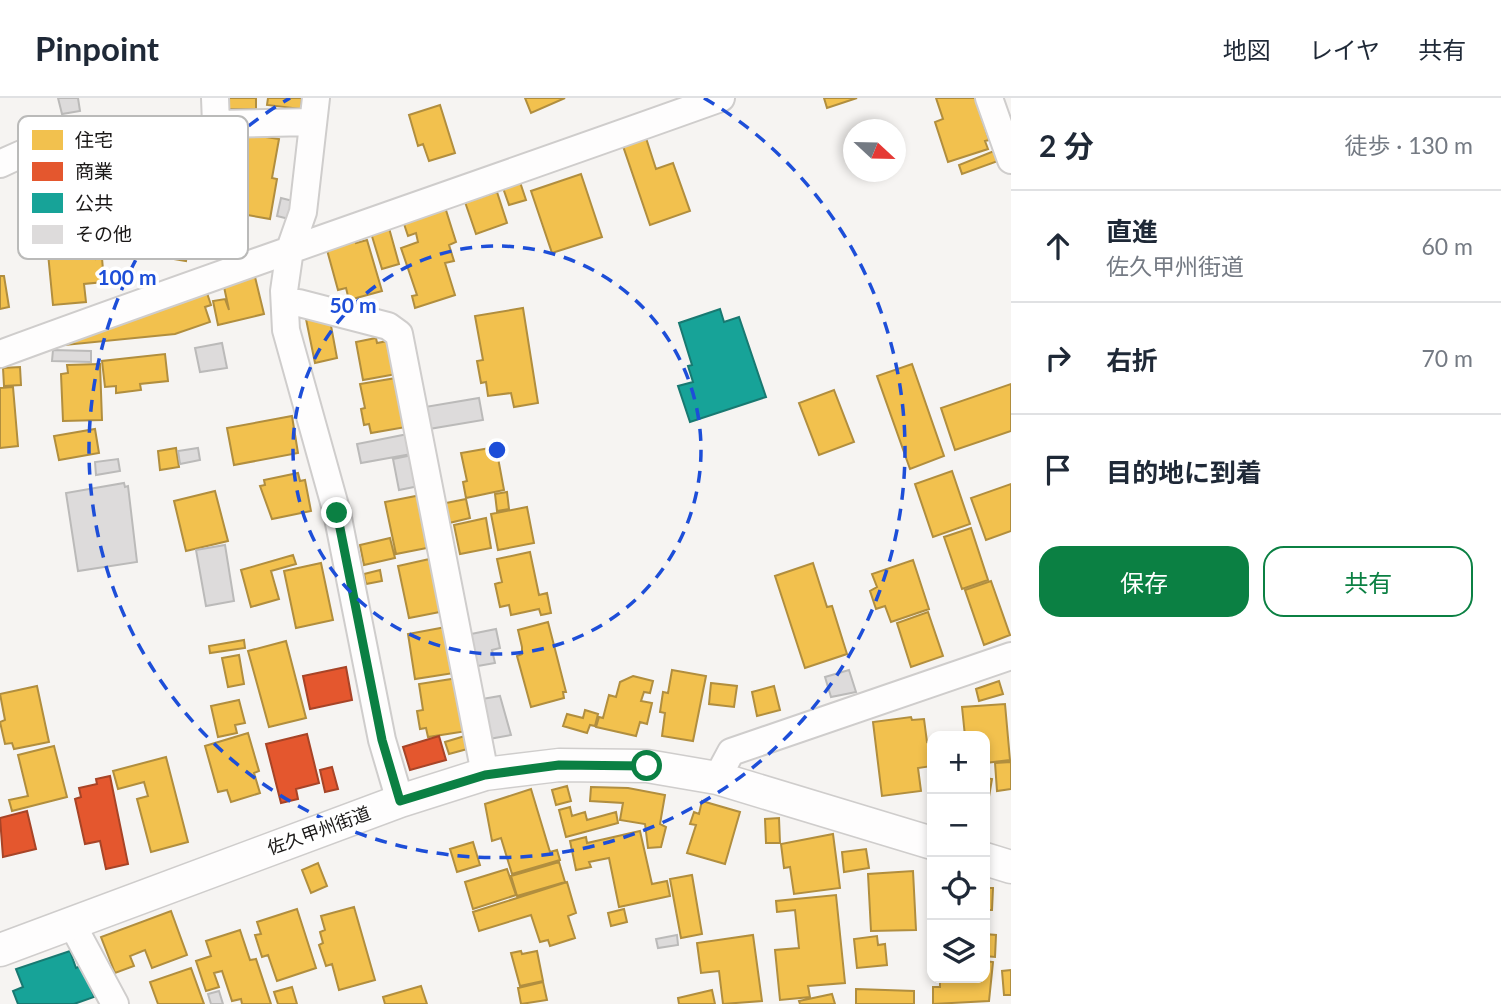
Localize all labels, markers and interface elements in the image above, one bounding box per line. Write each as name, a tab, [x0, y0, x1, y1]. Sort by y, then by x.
text: Pinpoint	[35, 28, 159, 68]
text: 地図	[1223, 35, 1271, 64]
text: レイヤ	[1309, 35, 1380, 64]
text: 共有	[1418, 35, 1466, 64]
legend	[18, 116, 248, 259]
north arrow	[843, 119, 906, 182]
text: 2 分	[1039, 127, 1094, 163]
text: 住宅	[75, 128, 113, 151]
text: 徒歩 · 130 m	[1344, 131, 1473, 159]
text: 商業	[75, 159, 113, 182]
text: 公共	[75, 191, 113, 214]
text: 直進	[1106, 215, 1158, 247]
text: その他	[75, 222, 132, 245]
icon: ahead	[1039, 227, 1077, 265]
text: 60 m	[1422, 232, 1473, 260]
text: 佐久甲州街道	[1106, 252, 1244, 280]
text: 100 m	[97, 264, 157, 289]
text: 50 m	[329, 292, 377, 317]
icon: right	[1039, 339, 1077, 377]
text: 右折	[1106, 344, 1158, 376]
text: 70 m	[1422, 344, 1473, 372]
centre of rings	[485, 438, 509, 462]
icon: arrive	[1039, 451, 1077, 489]
text: 目的地に到着	[1106, 456, 1262, 488]
route end	[321, 497, 352, 528]
button: 保存	[1039, 546, 1249, 617]
button: 共有	[1263, 546, 1473, 617]
map controls	[927, 731, 990, 983]
button: +	[927, 731, 990, 794]
route start	[631, 750, 662, 781]
button: −	[927, 794, 990, 857]
street label: 佐久甲州街道	[264, 801, 373, 859]
button: locate	[927, 857, 990, 920]
button: layers	[927, 920, 990, 983]

